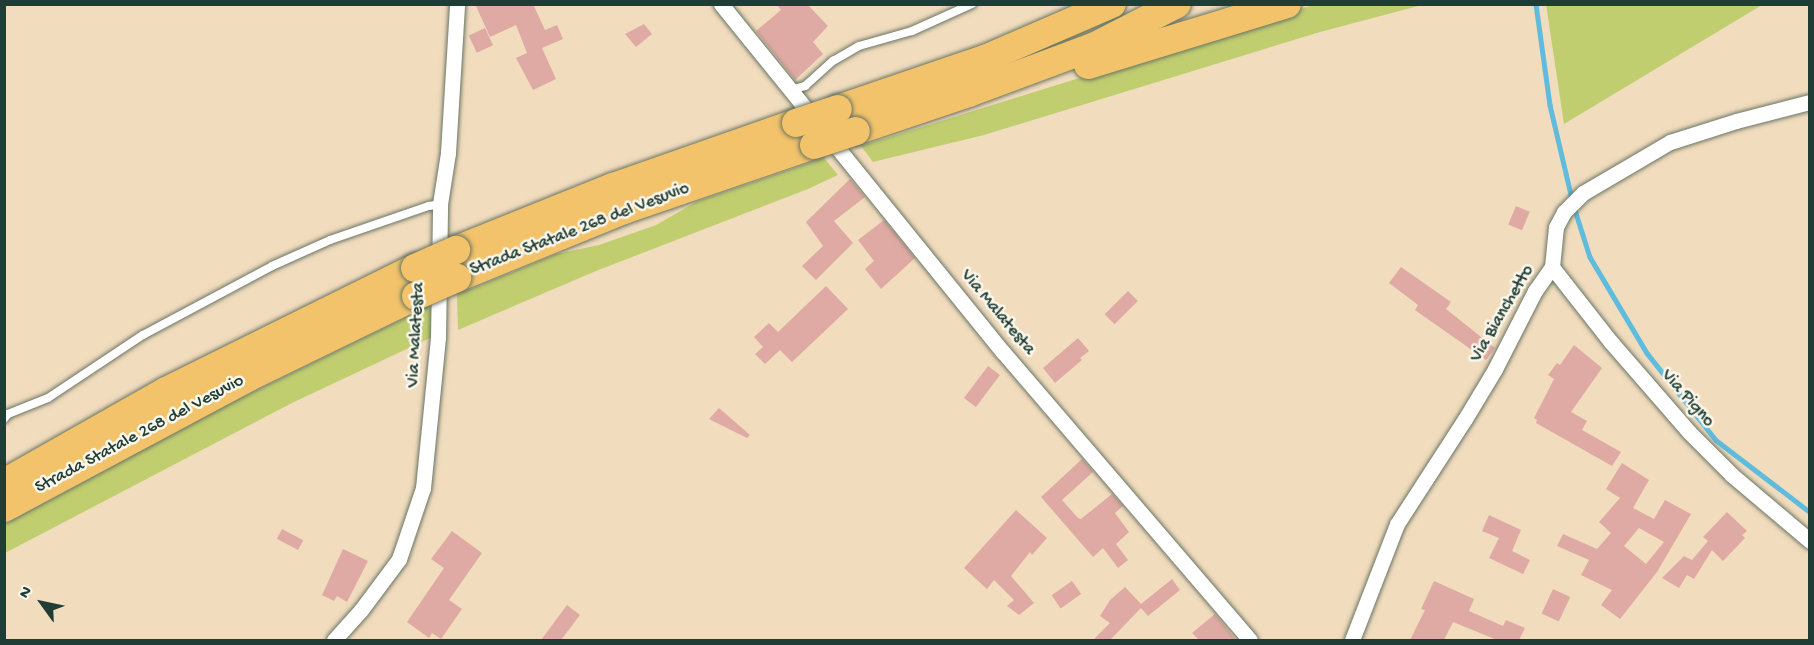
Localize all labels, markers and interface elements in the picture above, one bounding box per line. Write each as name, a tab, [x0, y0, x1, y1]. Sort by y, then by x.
street label: Strada Statale 268 del Vesuvio	[467, 178, 693, 282]
street label: Via Bianchetto	[1466, 261, 1540, 367]
street label: Via Malatesta	[955, 266, 1039, 360]
street label: Via Malatesta	[403, 282, 431, 388]
street label: Via Pigno	[1656, 366, 1718, 432]
street label: Strada Statale 268 del Vesuvio	[32, 371, 248, 499]
north arrow	[12, 573, 72, 633]
text: N	[16, 583, 37, 602]

